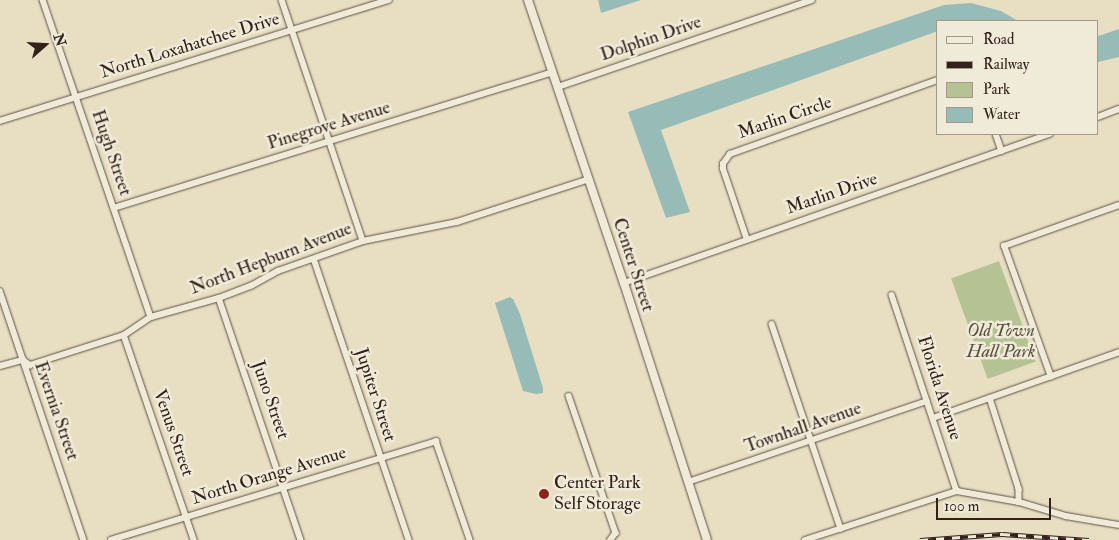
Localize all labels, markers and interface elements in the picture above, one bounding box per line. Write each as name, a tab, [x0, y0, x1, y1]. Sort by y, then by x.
street label: North Loxahatchee Drive	[98, 8, 282, 84]
street label: Dolphin Drive	[598, 12, 704, 66]
north arrow	[20, 20, 70, 70]
legend	[936, 20, 1099, 135]
text: Road	[983, 30, 1014, 49]
text: N	[50, 31, 70, 49]
text: Railway	[983, 55, 1029, 74]
text: Park	[983, 80, 1010, 99]
street label: Marlin Circle	[735, 92, 835, 144]
street label: Pinegrove Avenue	[265, 97, 393, 155]
text: Water	[983, 105, 1020, 124]
street label: Hugh Street	[86, 107, 136, 199]
street label: Marlin Drive	[784, 168, 880, 220]
street label: Center Street	[608, 215, 658, 315]
street label: North Hepburn Avenue	[187, 218, 355, 300]
park label: Old Town Hall Park	[966, 321, 1036, 364]
street label: Florida Avenue	[912, 333, 966, 443]
street label: Jupiter Street	[350, 345, 400, 445]
street label: Juno Street	[247, 358, 293, 442]
street label: Evernia Street	[29, 359, 83, 463]
street label: Venus Street	[148, 387, 198, 479]
street label: Townhall Avenue	[742, 398, 864, 458]
street label: North Orange Avenue	[189, 442, 349, 510]
place label: Center Park Self Storage	[554, 473, 641, 516]
marker: Center Park Self Storage	[538, 488, 550, 500]
scale bar	[939, 488, 1054, 520]
text: 100 m	[944, 497, 979, 516]

